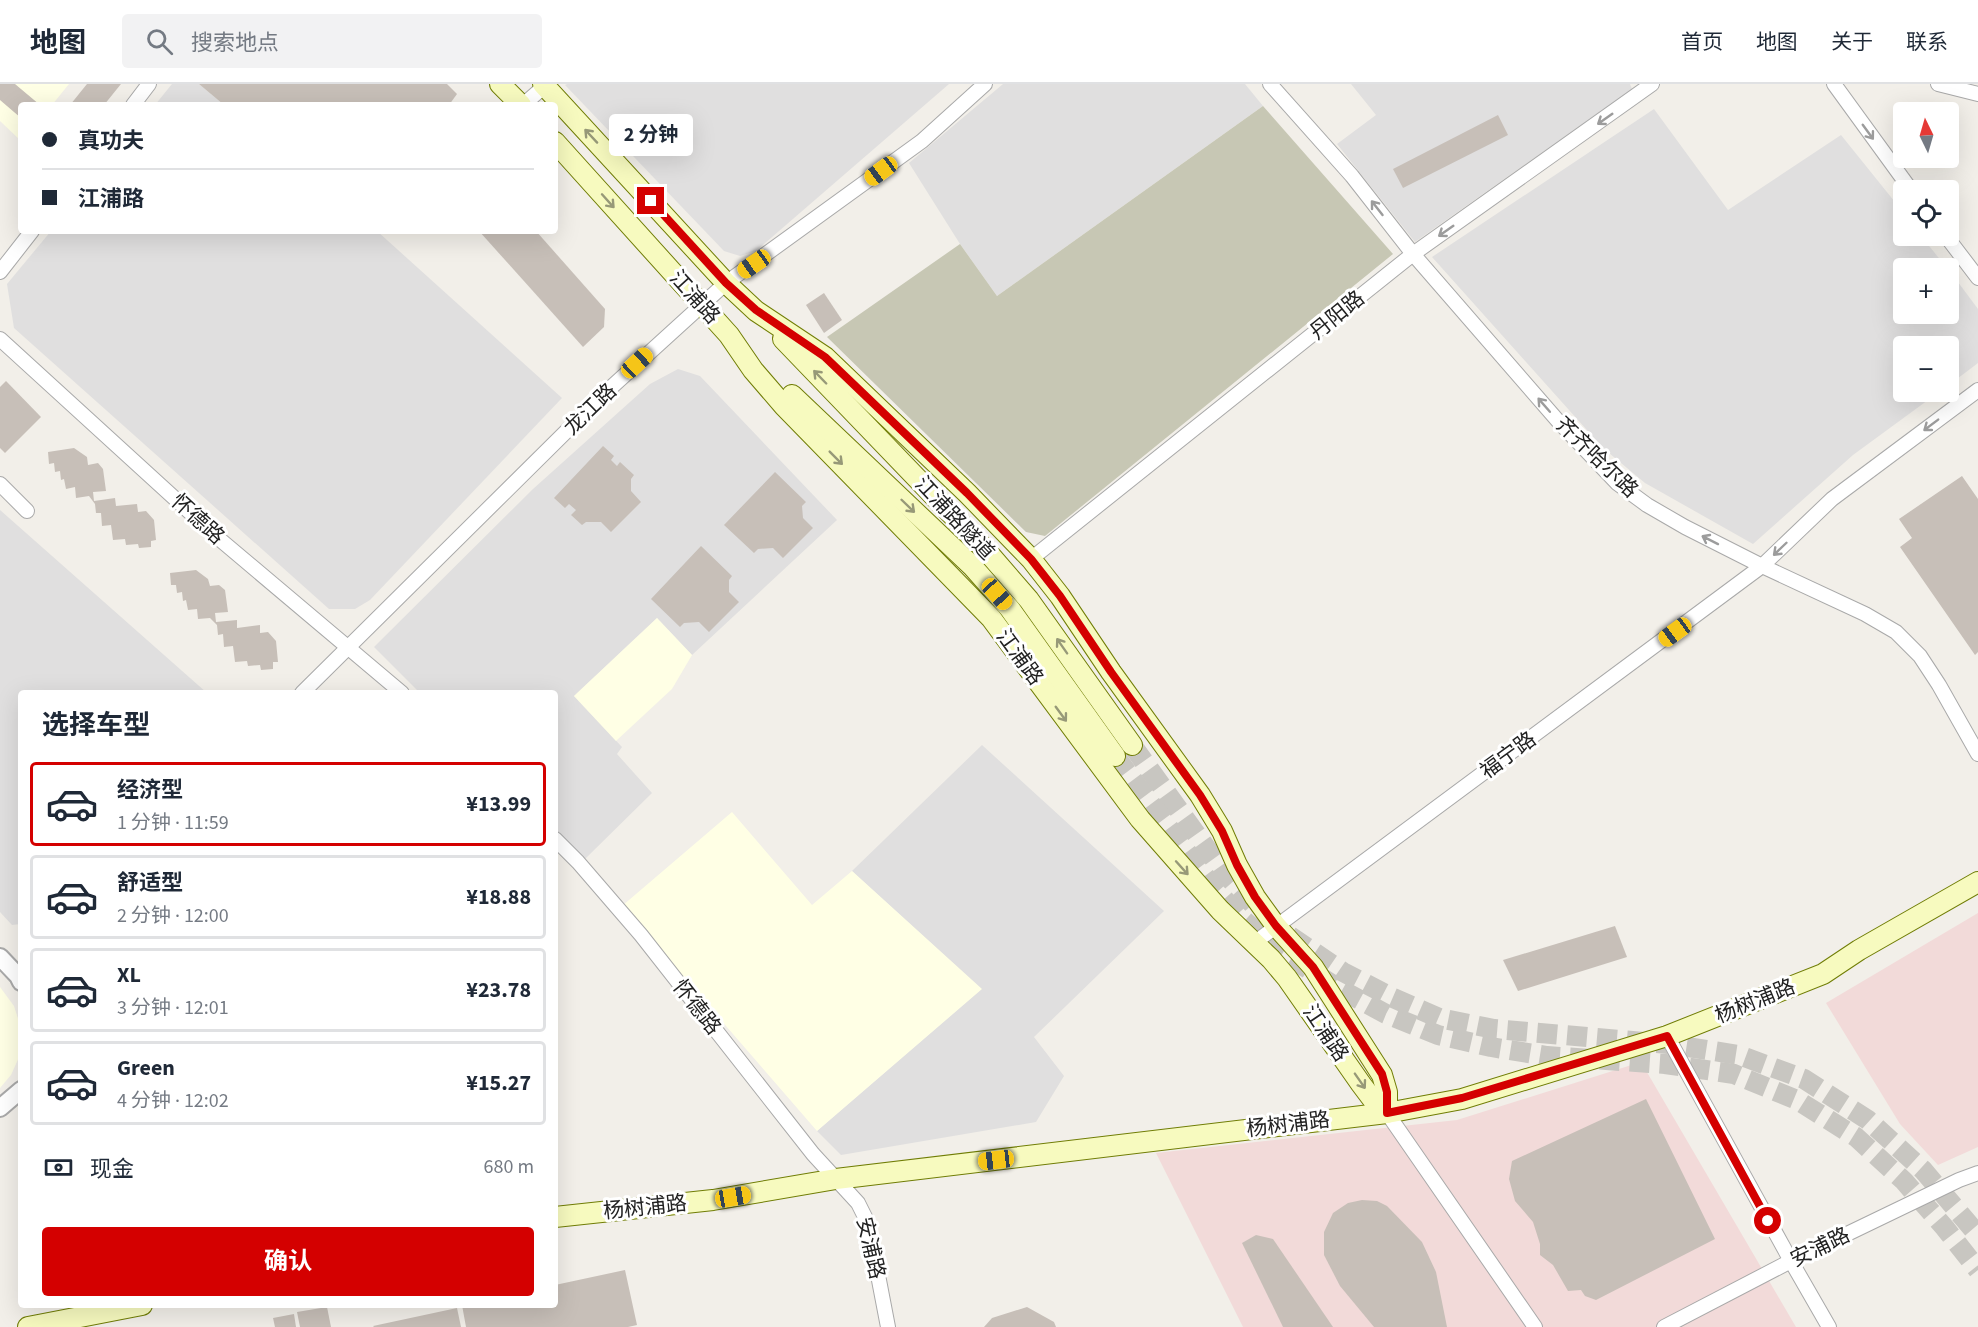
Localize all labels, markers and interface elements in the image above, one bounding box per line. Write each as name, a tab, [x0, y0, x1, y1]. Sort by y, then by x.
search box	[122, 14, 542, 68]
text: 地图	[30, 23, 86, 63]
icon: search	[143, 25, 176, 58]
text: 搜索地点	[191, 27, 279, 59]
text: 首页	[1681, 27, 1723, 57]
text: 地图	[1756, 27, 1798, 57]
text: 关于	[1831, 27, 1873, 57]
text: 联系	[1906, 27, 1948, 57]
north arrow	[1893, 102, 1959, 168]
map controls	[1893, 102, 1959, 402]
one-way arrow	[1598, 113, 1614, 125]
callout: 2 分钟	[609, 114, 693, 156]
text: 2 分钟	[624, 121, 678, 149]
one-way arrow	[1862, 123, 1875, 139]
text: 真功夫	[78, 125, 144, 157]
one-way arrow	[584, 129, 598, 144]
car	[861, 153, 901, 189]
button: locate	[1893, 180, 1959, 246]
text: 江浦路	[78, 183, 144, 215]
route end	[637, 187, 664, 214]
one-way arrow	[601, 194, 615, 209]
one-way arrow	[1371, 200, 1384, 216]
one-way arrow	[1438, 225, 1454, 237]
car	[734, 246, 774, 282]
button: +	[1893, 258, 1959, 324]
street label: 江浦路	[663, 264, 727, 330]
street label: 丹阳路	[1303, 284, 1371, 346]
button: −	[1893, 336, 1959, 402]
car	[618, 344, 656, 382]
one-way arrow	[812, 369, 827, 384]
street label: 龙江路	[557, 376, 623, 442]
one-way arrow	[1537, 398, 1551, 413]
street label: 齐齐哈尔路	[1549, 410, 1645, 504]
one-way arrow	[1924, 419, 1940, 432]
one-way arrow	[829, 451, 844, 465]
street label: 江浦路隧道	[908, 469, 1002, 567]
street label: 怀德路	[165, 487, 231, 551]
one-way arrow	[900, 498, 915, 512]
one-way arrow	[1701, 533, 1719, 545]
one-way arrow	[1773, 541, 1788, 556]
car	[978, 575, 1016, 613]
car	[1655, 614, 1695, 650]
street label: 江浦路	[989, 623, 1051, 691]
one-way arrow	[1056, 639, 1068, 655]
text: 选择车型	[42, 706, 150, 745]
one-way arrow	[1055, 706, 1067, 722]
street label: 福宁路	[1474, 724, 1542, 786]
text: 经济型	[117, 774, 183, 806]
icon: car	[45, 777, 99, 831]
text: ¥13.99	[466, 788, 531, 820]
text: 1 分钟 · 11:59	[117, 809, 229, 837]
one-way arrow	[1175, 860, 1189, 875]
text: 舒适型	[117, 867, 183, 899]
icon: car	[45, 870, 99, 924]
text: ¥18.88	[466, 881, 531, 913]
text: 2 分钟 · 12:00	[117, 902, 229, 930]
text: XL	[117, 959, 141, 991]
icon: car	[45, 963, 99, 1017]
street label: 杨树浦路	[1710, 971, 1800, 1031]
street label: 怀德路	[666, 973, 728, 1041]
text: ¥23.78	[466, 974, 531, 1006]
text: 3 分钟 · 12:01	[117, 994, 229, 1022]
street label: 江浦路	[1296, 998, 1356, 1068]
text: Green	[117, 1052, 175, 1084]
icon: car	[45, 1056, 99, 1110]
text: ¥15.27	[466, 1067, 531, 1099]
one-way arrow	[1353, 1073, 1366, 1089]
text: 4 分钟 · 12:02	[117, 1087, 229, 1115]
street label: 杨树浦路	[1244, 1104, 1332, 1144]
car	[977, 1149, 1015, 1171]
icon: cash	[42, 1151, 75, 1184]
text: 现金	[90, 1153, 134, 1185]
text: 680 m	[484, 1153, 534, 1181]
car	[714, 1185, 752, 1209]
street label: 杨树浦路	[602, 1188, 688, 1226]
route start	[1754, 1207, 1781, 1234]
street label: 安浦路	[849, 1214, 893, 1282]
street label: 安浦路	[1785, 1220, 1855, 1274]
button: 确认	[42, 1227, 534, 1296]

